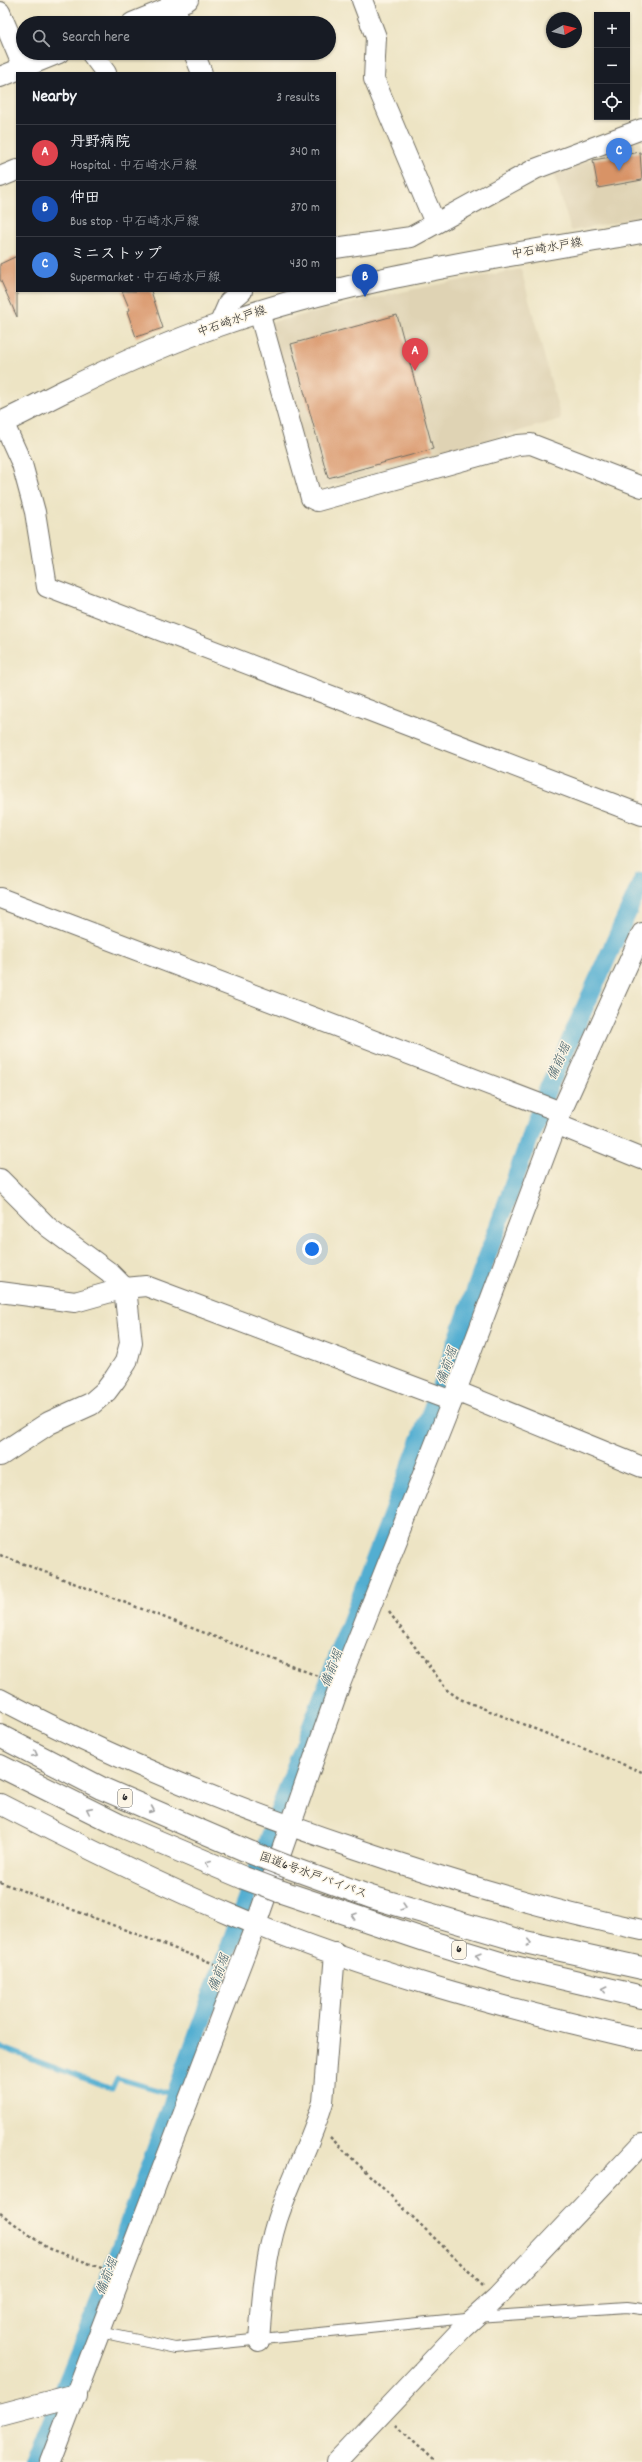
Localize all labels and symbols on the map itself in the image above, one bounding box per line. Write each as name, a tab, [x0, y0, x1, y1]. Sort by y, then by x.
north arrow	[546, 12, 582, 48]
pin: C	[606, 138, 632, 171]
street label: 中石崎水戸線	[510, 234, 584, 264]
pin: B	[352, 264, 378, 297]
street label: 中石崎水戸線	[195, 302, 269, 342]
pin: A	[402, 338, 428, 371]
water label: 備前堀	[543, 1039, 577, 1084]
your location	[302, 1239, 322, 1259]
water label: 備前堀	[432, 1343, 464, 1388]
water label: 備前堀	[317, 1646, 349, 1691]
one-way arrow	[30, 1749, 38, 1757]
road number: 6	[118, 1789, 132, 1807]
one-way arrow	[148, 1805, 155, 1813]
one-way arrow	[86, 1807, 93, 1815]
street label: 国道6号水戸バイパス	[257, 1849, 369, 1903]
one-way arrow	[204, 1859, 211, 1867]
one-way arrow	[401, 1902, 408, 1911]
one-way arrow	[351, 1913, 358, 1921]
one-way arrow	[526, 1939, 532, 1947]
road number: 6	[452, 1941, 466, 1959]
water label: 備前堀	[204, 1950, 236, 1995]
one-way arrow	[475, 1952, 482, 1961]
one-way arrow	[601, 1985, 607, 1993]
water label: 備前堀	[92, 2254, 124, 2299]

